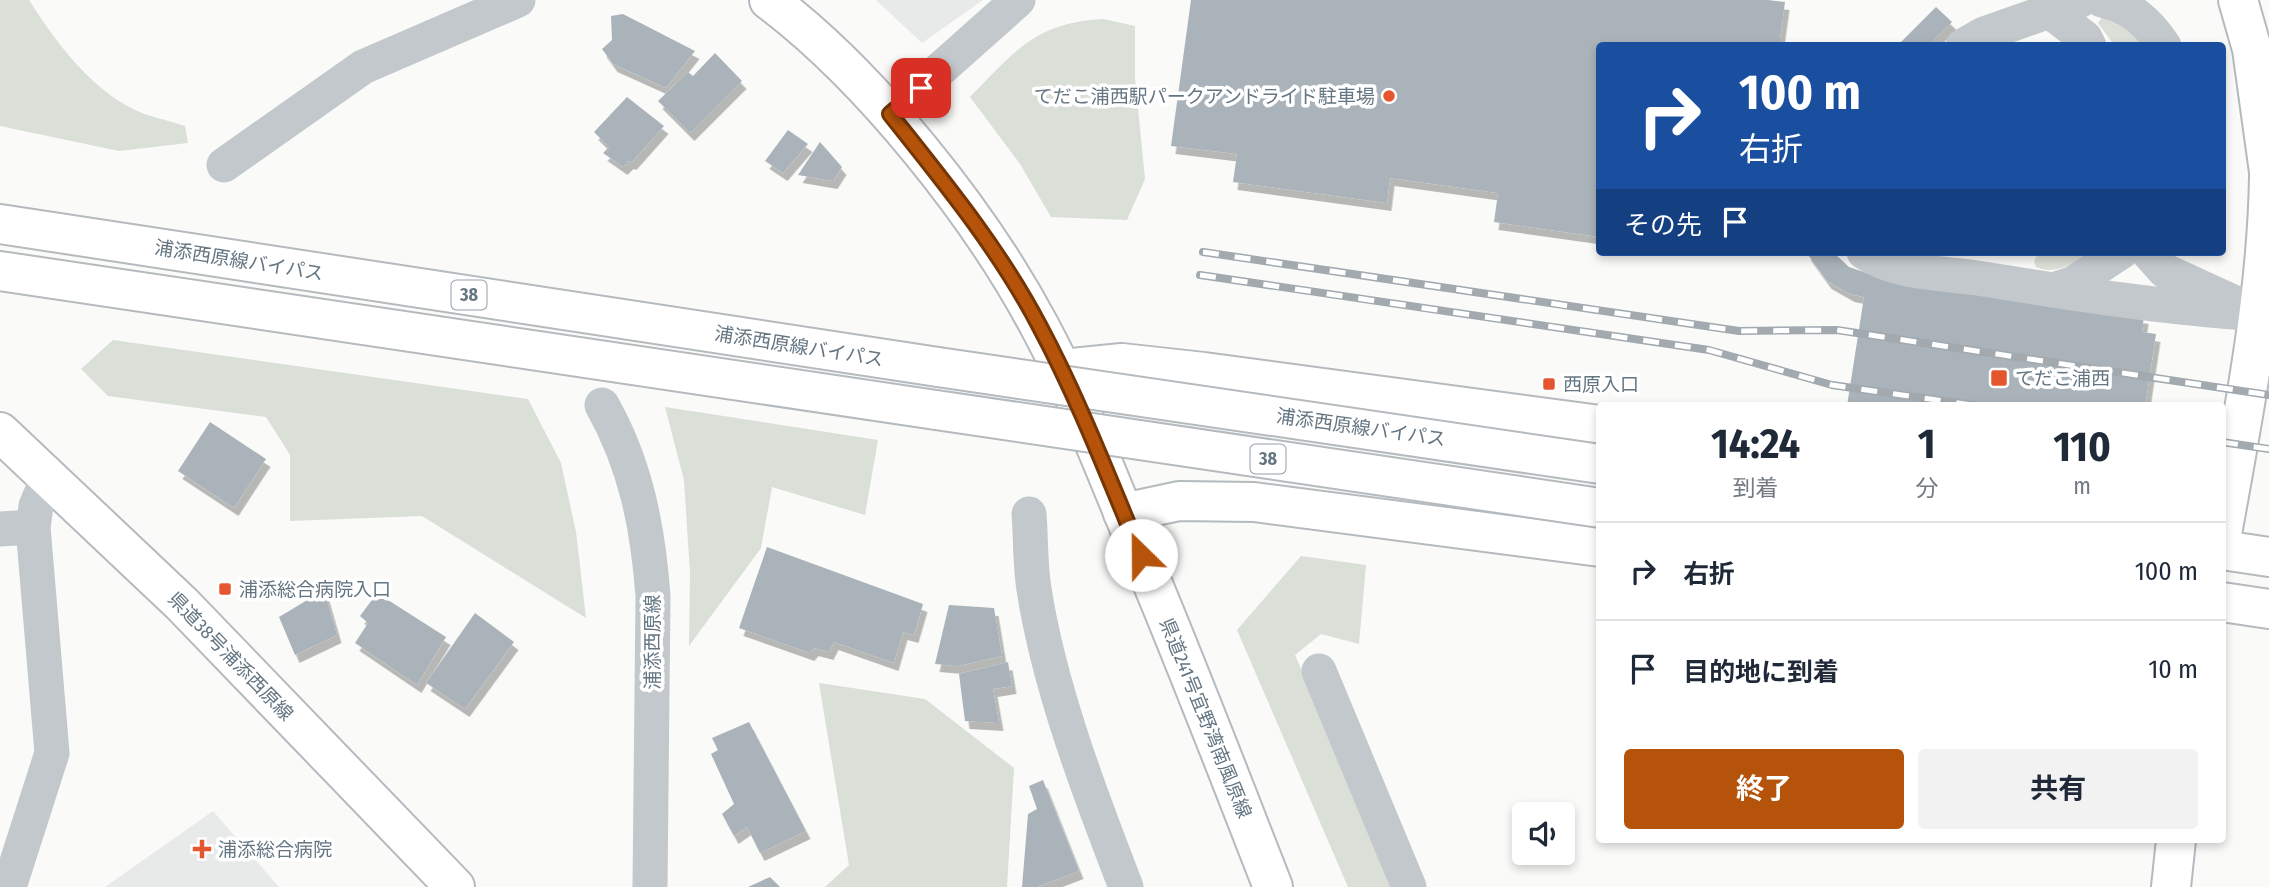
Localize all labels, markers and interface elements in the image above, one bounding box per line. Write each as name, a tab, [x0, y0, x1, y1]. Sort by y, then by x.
pin	[891, 58, 951, 118]
text: 100 m	[1739, 63, 1861, 122]
icon: arrive	[902, 69, 940, 107]
icon: right	[1624, 70, 1715, 161]
place label: てだこ浦西駅パークアンドライド駐車場	[1034, 85, 1375, 108]
marker: てだこ浦西駅パークアンドライド駐車場	[1381, 88, 1397, 104]
text: 右折	[1739, 130, 1803, 168]
icon: arrive	[1716, 203, 1754, 241]
text: その先	[1624, 210, 1702, 241]
street label: 浦添西原線バイパス	[153, 236, 325, 285]
road number: 38	[452, 281, 486, 310]
street label: 浦添西原線バイパス	[713, 322, 885, 371]
place label: てだこ浦西	[2015, 367, 2110, 390]
marker: てだこ浦西	[1989, 368, 2009, 388]
place label: 西原入口	[1563, 373, 1639, 396]
marker: 西原入口	[1541, 376, 1557, 392]
street label: 浦添西原線バイパス	[1275, 404, 1447, 451]
text: 14:24	[1711, 419, 1800, 469]
text: 1	[1918, 419, 1936, 469]
text: 110	[2053, 422, 2111, 472]
road number: 38	[1250, 444, 1286, 474]
text: m	[2073, 472, 2091, 500]
text: 到着	[1733, 474, 1779, 502]
text: 分	[1915, 474, 1938, 502]
position arrow	[1104, 518, 1178, 592]
icon: right	[1624, 552, 1662, 590]
text: 100 m	[2135, 556, 2198, 587]
text: 右折	[1683, 559, 1735, 590]
place label: 浦添総合病院入口	[239, 578, 391, 601]
marker: 浦添総合病院入口	[217, 581, 233, 597]
street label: 県道38号浦添西原線	[163, 587, 298, 726]
street label: 浦添西原線	[641, 594, 664, 690]
street label: 県道241号宜野湾南風原線	[1155, 615, 1256, 822]
icon: arrive	[1624, 650, 1662, 688]
text: 10 m	[2148, 654, 2198, 685]
text: 目的地に到着	[1683, 657, 1839, 688]
button: 終了	[1624, 749, 1904, 829]
button: 共有	[1918, 749, 2198, 829]
map controls	[1512, 802, 1575, 865]
button: sound	[1512, 802, 1575, 865]
place label: 浦添総合病院	[218, 838, 332, 861]
marker: 浦添総合病院	[192, 839, 212, 859]

